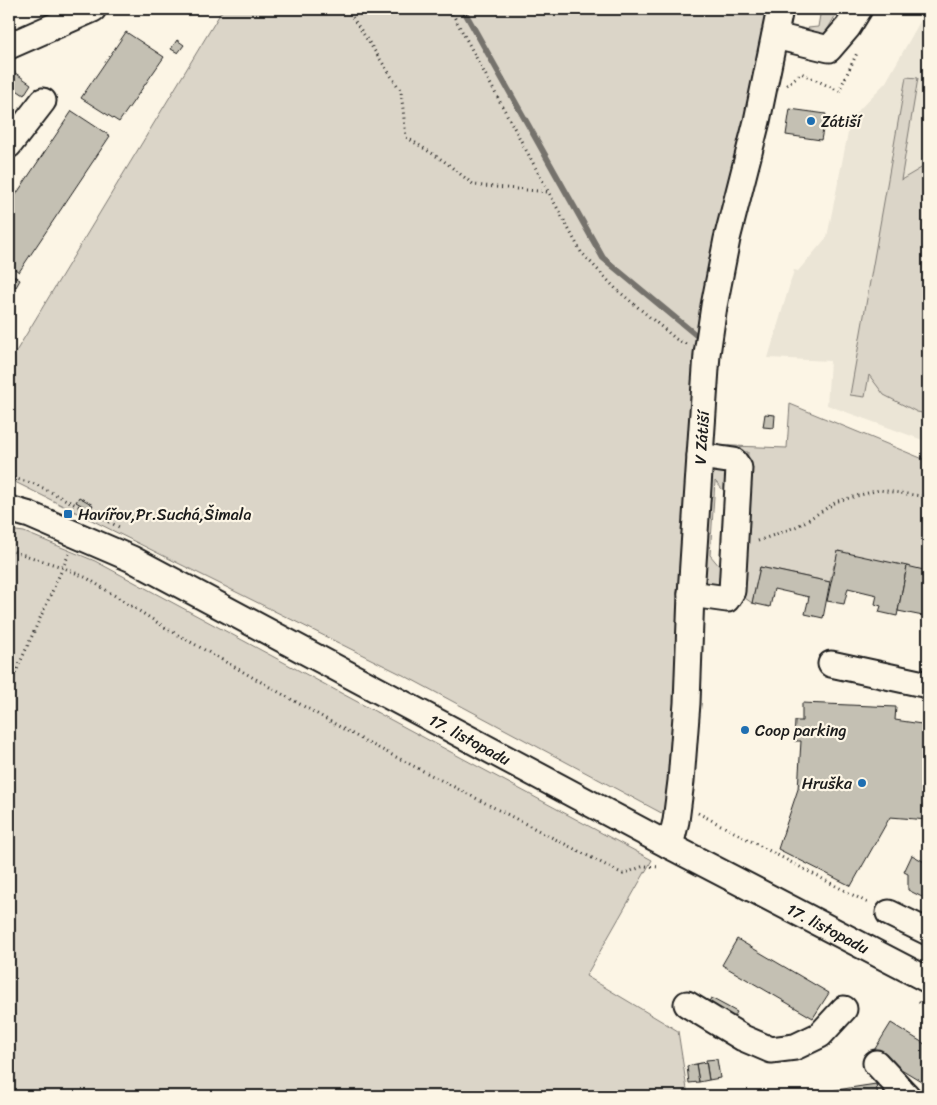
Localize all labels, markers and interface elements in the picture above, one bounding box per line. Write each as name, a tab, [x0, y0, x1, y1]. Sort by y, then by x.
place label: Zátiší	[821, 107, 864, 136]
marker: Zátiší	[805, 115, 817, 127]
street label: V Zátiší	[685, 407, 718, 465]
place label: Havířov,Pr.Suchá,Šimala	[78, 500, 251, 529]
marker: Havířov,Pr.Suchá,Šimala	[62, 508, 74, 520]
street label: 17. listopadu	[424, 705, 517, 773]
place label: Coop parking	[755, 716, 847, 745]
marker: Coop parking	[739, 724, 751, 736]
place label: Hruška	[802, 769, 853, 798]
marker: Hruška	[856, 777, 868, 789]
street label: 17. listopadu	[782, 895, 875, 962]

